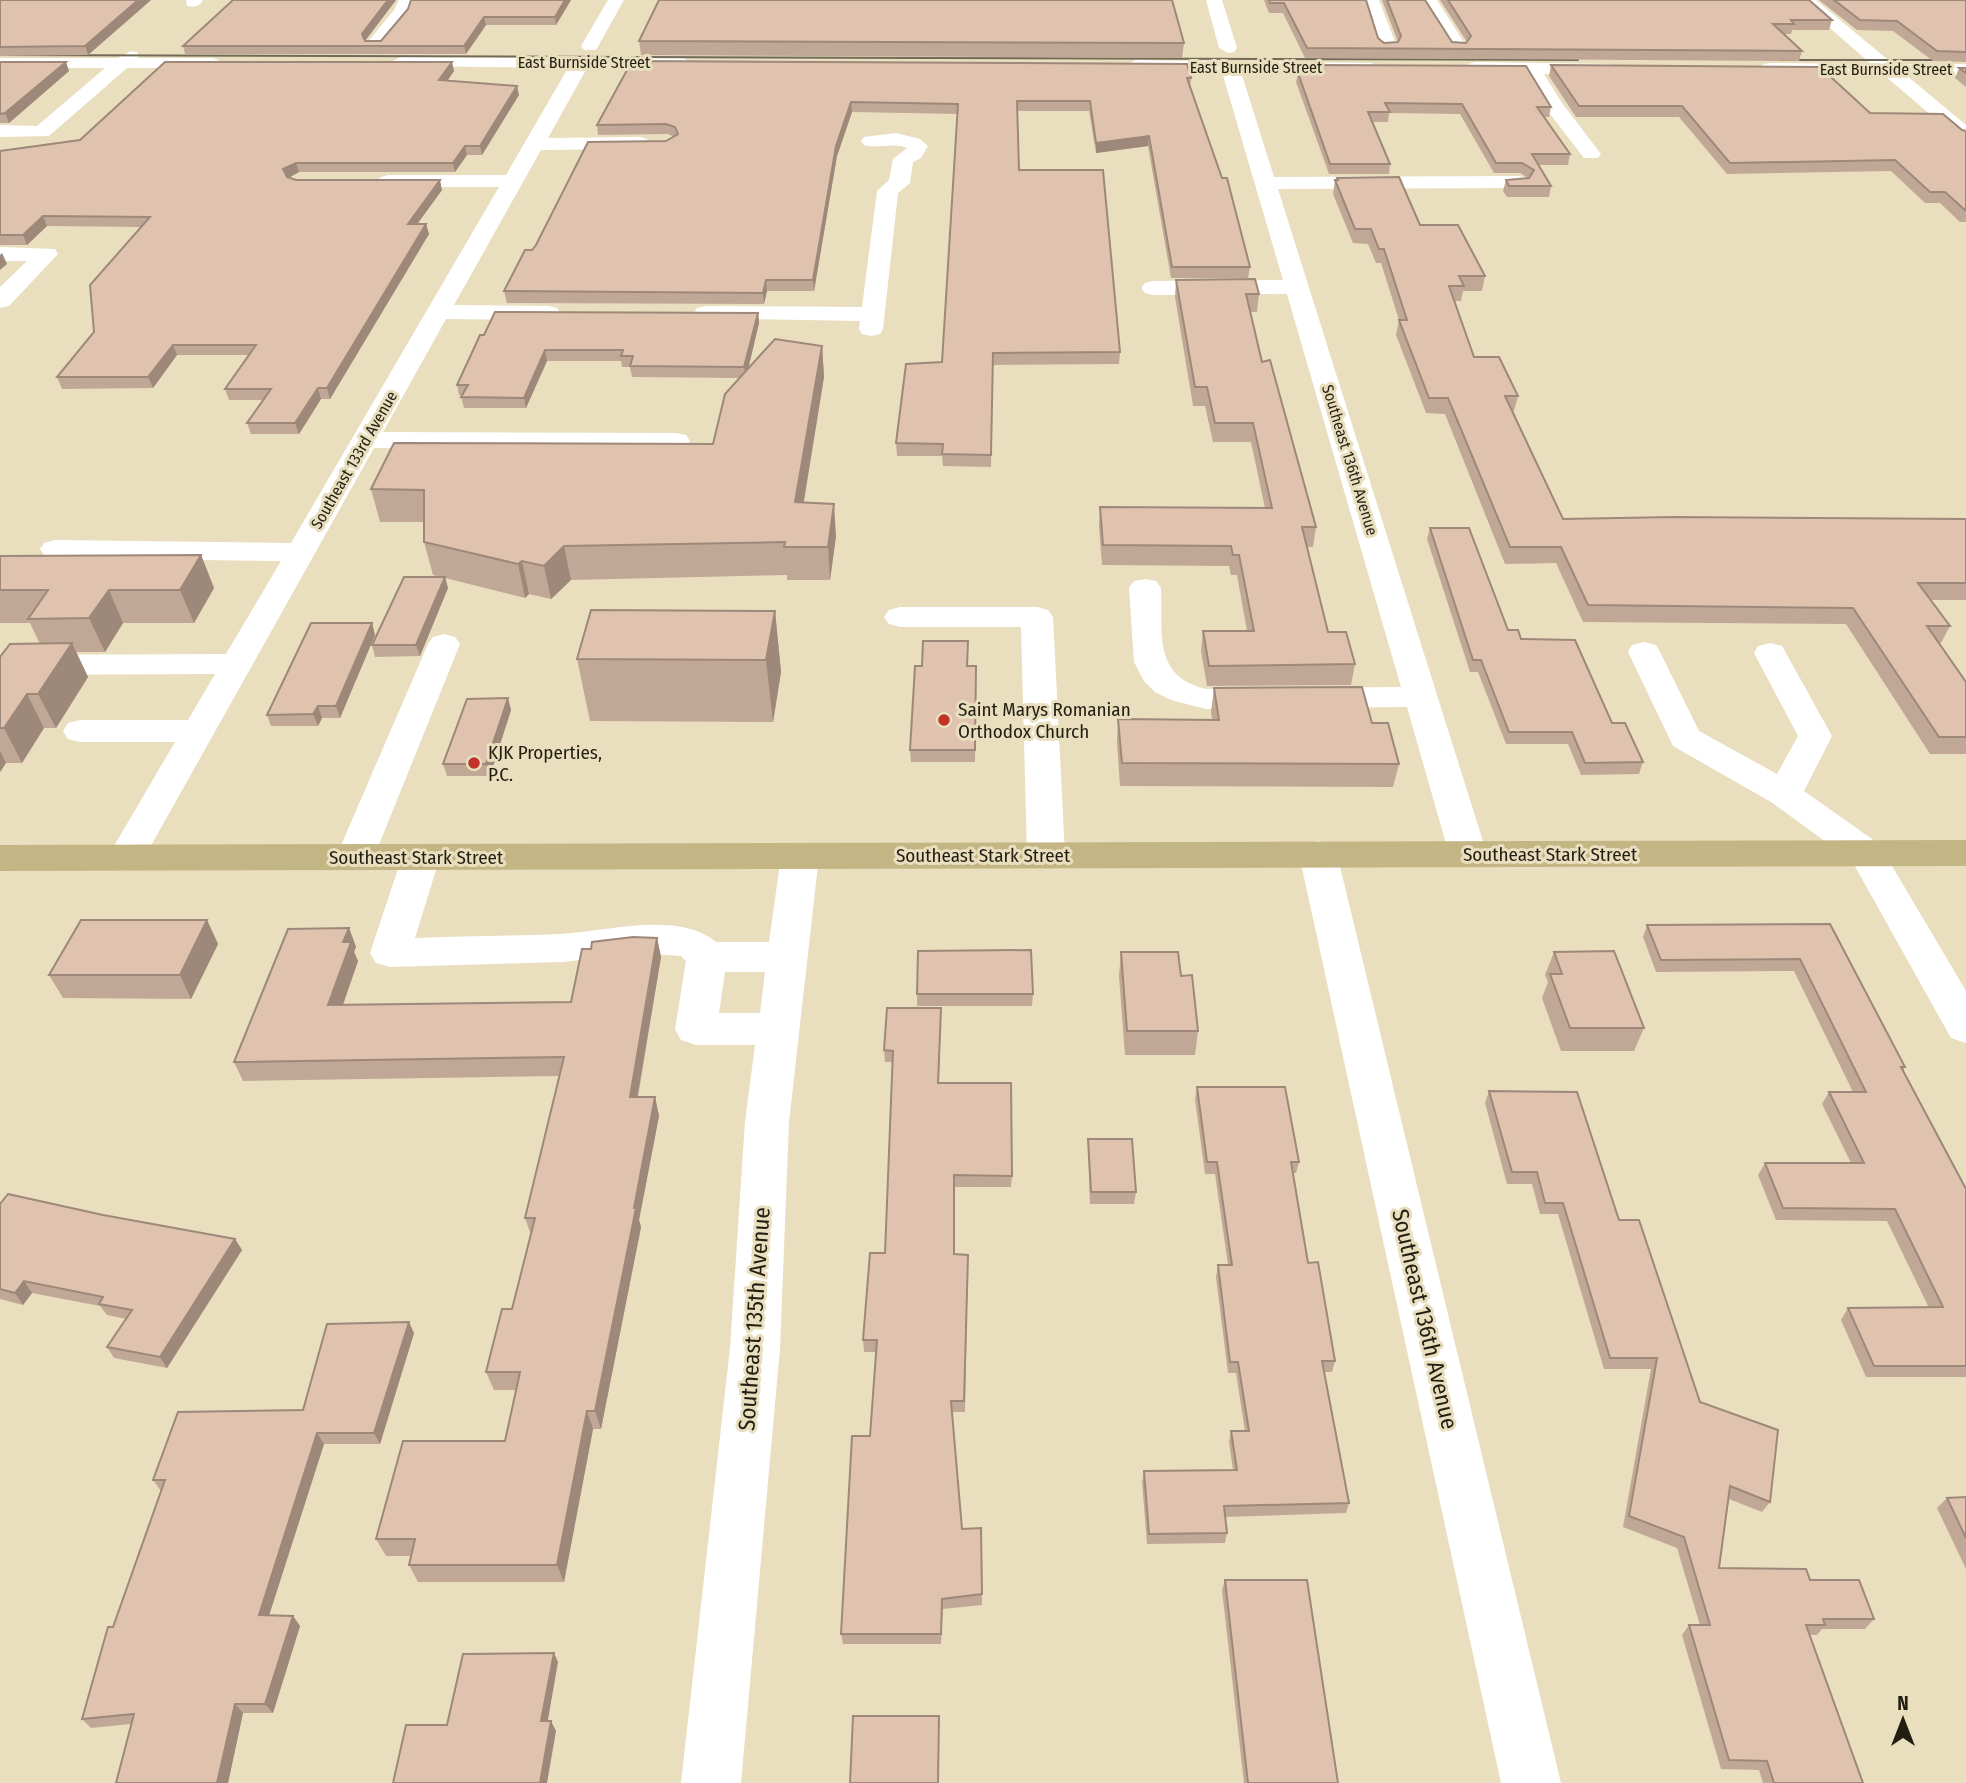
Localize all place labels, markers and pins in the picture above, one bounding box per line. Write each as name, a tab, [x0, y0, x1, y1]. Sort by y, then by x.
place label: Saint Marys Romanian Orthodox Church	[958, 698, 1131, 743]
marker: Saint Marys Romanian Orthodox Church	[936, 712, 952, 728]
place label: KJK Properties, P.C.	[488, 741, 602, 786]
marker: KJK Properties, P.C.	[466, 755, 482, 771]

